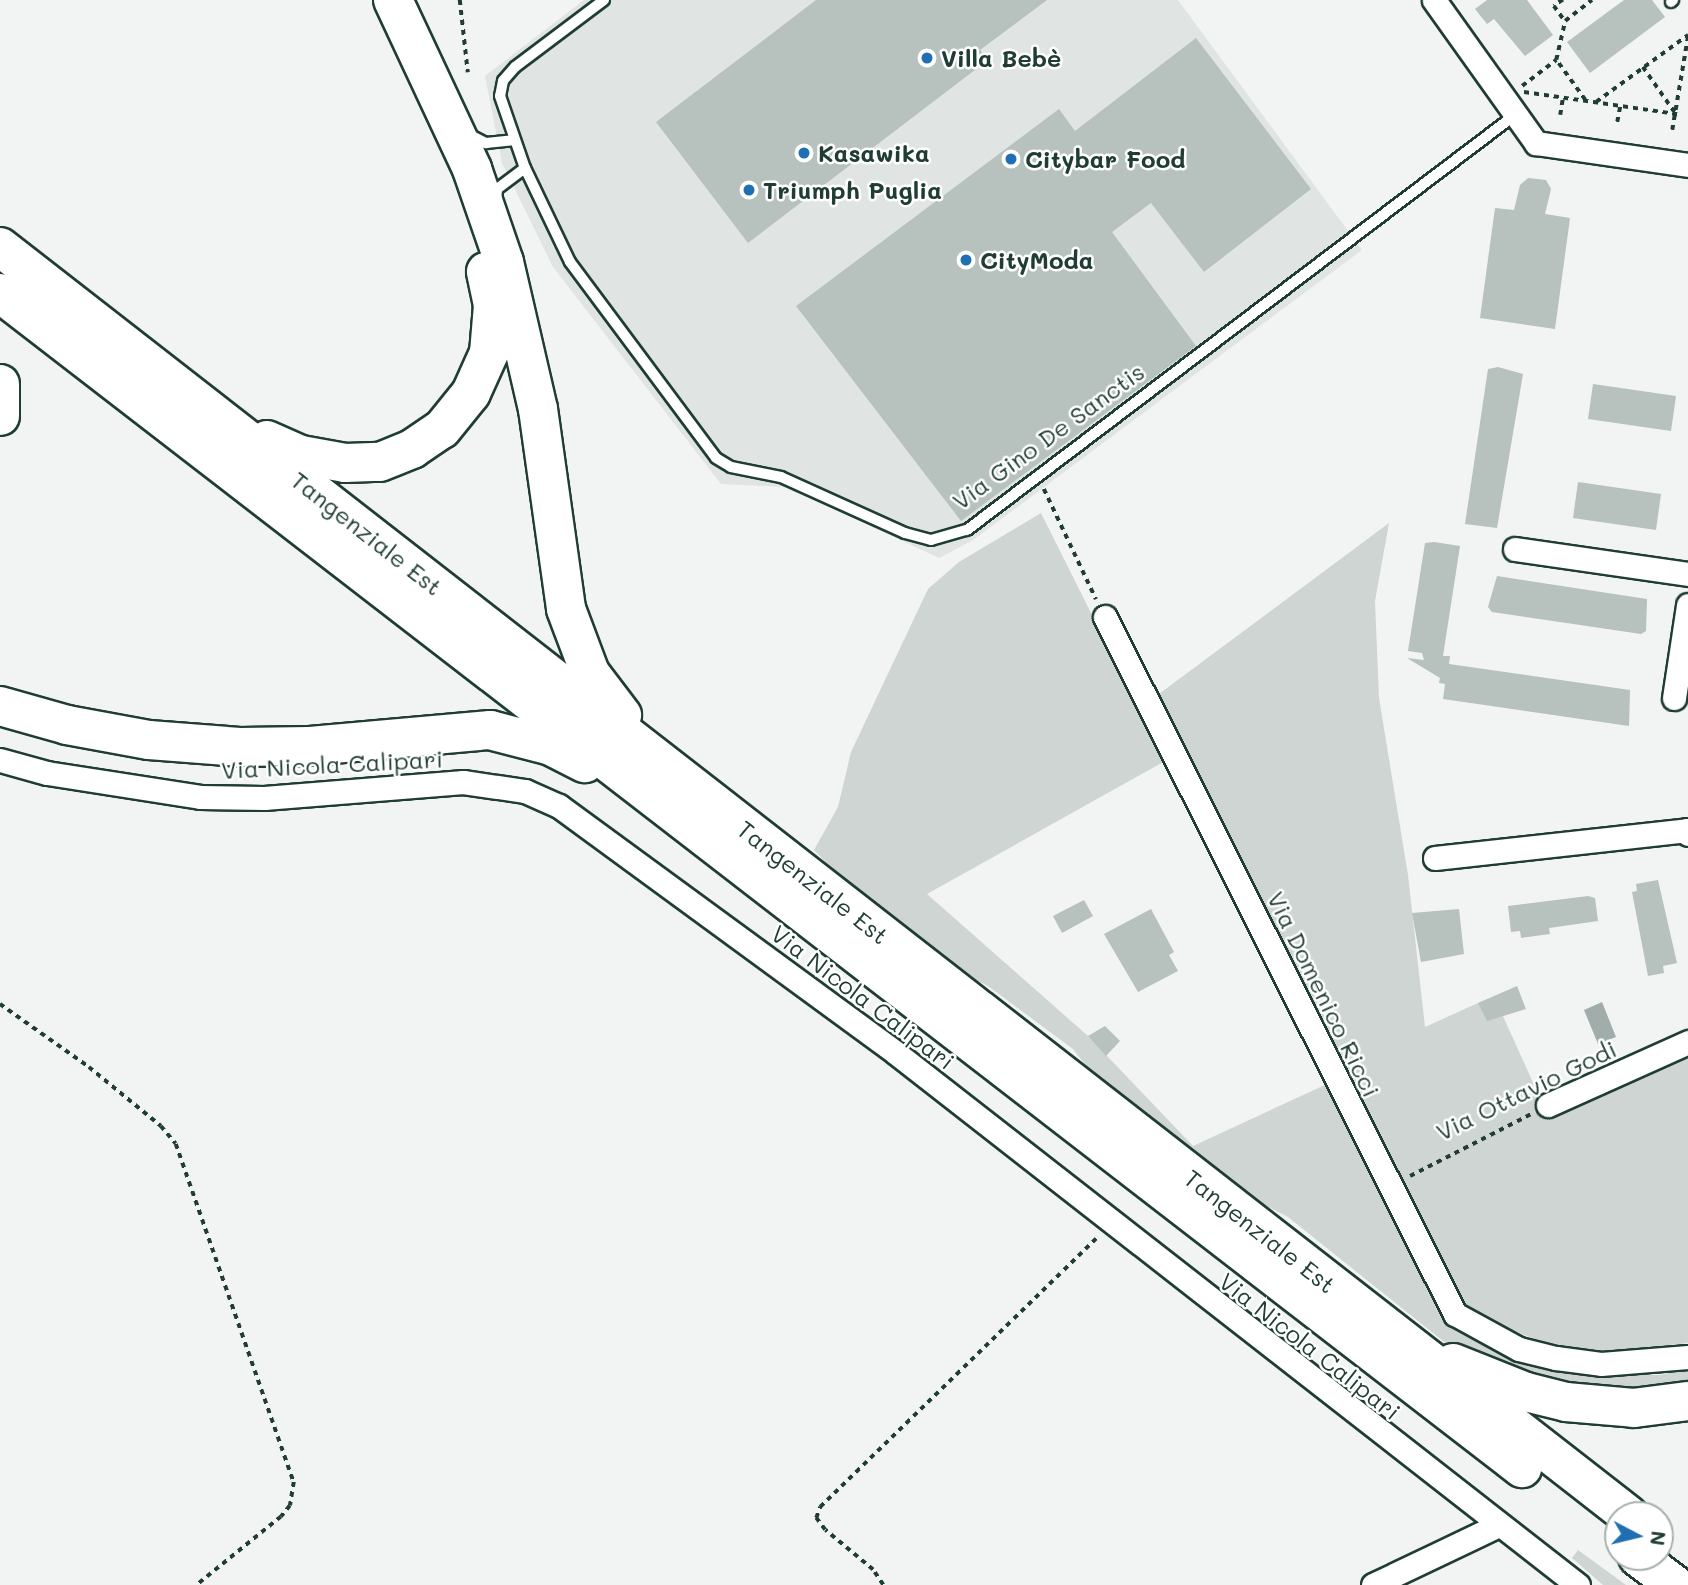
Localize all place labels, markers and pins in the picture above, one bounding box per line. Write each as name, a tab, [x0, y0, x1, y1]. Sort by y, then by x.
place label: Villa Bebè	[941, 44, 1061, 72]
marker: Villa Bebè	[919, 50, 935, 66]
place label: Kasawika	[818, 139, 930, 167]
marker: Kasawika	[796, 145, 812, 161]
place label: Citybar Food	[1025, 145, 1185, 173]
marker: Citybar Food	[1003, 151, 1019, 167]
place label: Triumph Puglia	[763, 176, 942, 204]
marker: Triumph Puglia	[741, 182, 757, 198]
place label: CityModa	[980, 246, 1093, 274]
marker: CityModa	[958, 252, 974, 268]

